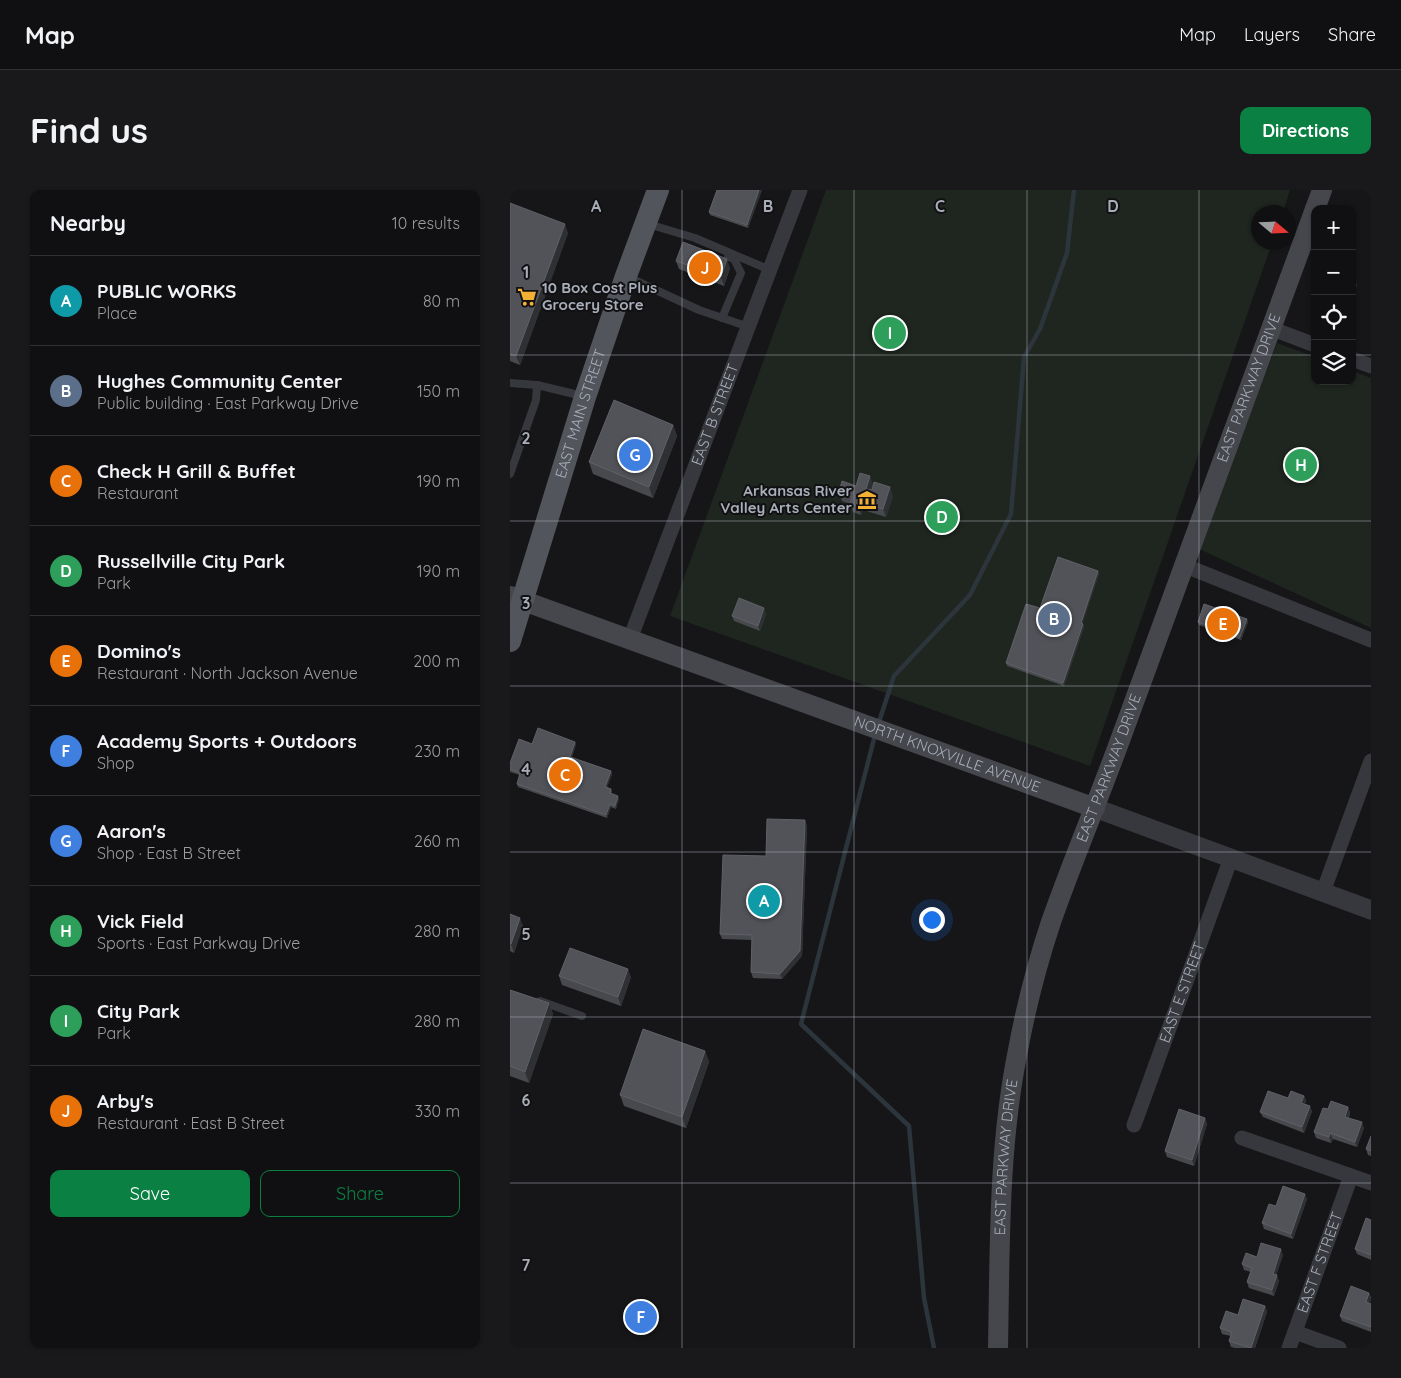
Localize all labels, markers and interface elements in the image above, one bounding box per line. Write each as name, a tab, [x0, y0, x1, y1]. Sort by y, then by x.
text: Map	[25, 20, 75, 50]
text: Map	[1179, 23, 1216, 46]
text: Layers	[1244, 23, 1300, 46]
text: Share	[1328, 23, 1376, 46]
button: Directions	[1240, 107, 1371, 154]
text: Find us	[30, 108, 148, 152]
text: A	[591, 196, 602, 216]
text: B	[763, 196, 773, 216]
text: C	[935, 196, 945, 216]
text: D	[1107, 196, 1119, 216]
north arrow	[1251, 205, 1296, 250]
map controls	[1311, 205, 1356, 385]
button: +	[1311, 205, 1356, 250]
text: Nearby	[50, 210, 126, 236]
text: 10 results	[392, 213, 460, 233]
pin: J	[689, 249, 721, 287]
button: −	[1311, 250, 1356, 295]
text: 1	[523, 262, 529, 282]
place label: 10 Box Cost Plus Grocery Store	[542, 278, 657, 314]
text: PUBLIC WORKS	[97, 279, 236, 303]
supermarket icon: 10 Box Cost Plus Grocery Store	[516, 286, 538, 308]
text: A	[61, 291, 71, 311]
text: 80 m	[423, 291, 460, 311]
button: locate	[1311, 295, 1356, 340]
text: Place	[97, 303, 137, 323]
street label: EAST PARKWAY DRIVE	[1212, 311, 1284, 465]
pin: I	[874, 314, 906, 352]
button: layers	[1311, 340, 1356, 385]
street label: EAST MAIN STREET	[551, 346, 610, 480]
street label: EAST B STREET	[687, 361, 742, 468]
text: Hughes Community Center	[97, 369, 342, 393]
text: B	[61, 381, 71, 401]
text: 150 m	[417, 381, 460, 401]
text: Public building · East Parkway Drive	[97, 393, 359, 413]
text: 2	[521, 428, 531, 448]
pin: G	[619, 436, 651, 474]
pin: H	[1285, 446, 1317, 484]
text: Check H Grill & Buffet	[97, 459, 296, 483]
text: C	[61, 471, 71, 491]
text: 190 m	[417, 471, 460, 491]
place label: Arkansas River Valley Arts Center	[720, 481, 852, 517]
text: Restaurant	[97, 483, 179, 503]
museum icon: Arkansas River Valley Arts Center	[856, 489, 878, 511]
pin: D	[926, 498, 958, 536]
text: Russellville City Park	[97, 549, 285, 573]
text: D	[60, 561, 72, 581]
text: 190 m	[417, 561, 460, 581]
text: Park	[97, 573, 131, 593]
text: 3	[522, 593, 530, 613]
pin: B	[1038, 600, 1070, 638]
pin: E	[1207, 605, 1239, 643]
text: Domino's	[97, 639, 181, 663]
text: E	[61, 651, 71, 671]
text: 200 m	[413, 651, 460, 671]
text: Restaurant · North Jackson Avenue	[97, 663, 358, 683]
street label: EAST PARKWAY DRIVE	[1072, 691, 1145, 845]
street label: NORTH KNOXVILLE AVENUE	[852, 712, 1043, 796]
text: Academy Sports + Outdoors	[97, 729, 357, 753]
text: F	[62, 741, 71, 761]
text: 230 m	[414, 741, 460, 761]
text: Shop	[97, 753, 134, 773]
pin: C	[549, 756, 581, 794]
text: 4	[521, 759, 531, 779]
text: Aaron's	[97, 819, 166, 843]
text: G	[60, 831, 72, 851]
text: 260 m	[414, 831, 460, 851]
text: Shop · East B Street	[97, 843, 241, 863]
pin: A	[748, 882, 780, 920]
your location	[919, 907, 945, 933]
text: Vick Field	[97, 909, 184, 933]
text: H	[60, 921, 72, 941]
text: 280 m	[414, 921, 460, 941]
text: 5	[521, 924, 531, 944]
text: Sports · East Parkway Drive	[97, 933, 300, 953]
street label: EAST E STREET	[1155, 939, 1209, 1045]
text: City Park	[97, 999, 180, 1023]
text: I	[64, 1011, 68, 1031]
text: 280 m	[414, 1011, 460, 1031]
text: Park	[97, 1023, 131, 1043]
street label: EAST PARKWAY DRIVE	[990, 1078, 1022, 1236]
text: Arby's	[97, 1089, 154, 1113]
text: 6	[522, 1090, 531, 1110]
text: J	[62, 1101, 70, 1121]
text: 330 m	[415, 1101, 460, 1121]
text: Restaurant · East B Street	[97, 1113, 285, 1133]
button: Save	[50, 1170, 250, 1217]
button: Share	[260, 1170, 460, 1217]
street label: EAST F STREET	[1292, 1209, 1346, 1315]
text: 7	[522, 1255, 531, 1275]
pin: F	[625, 1298, 657, 1336]

